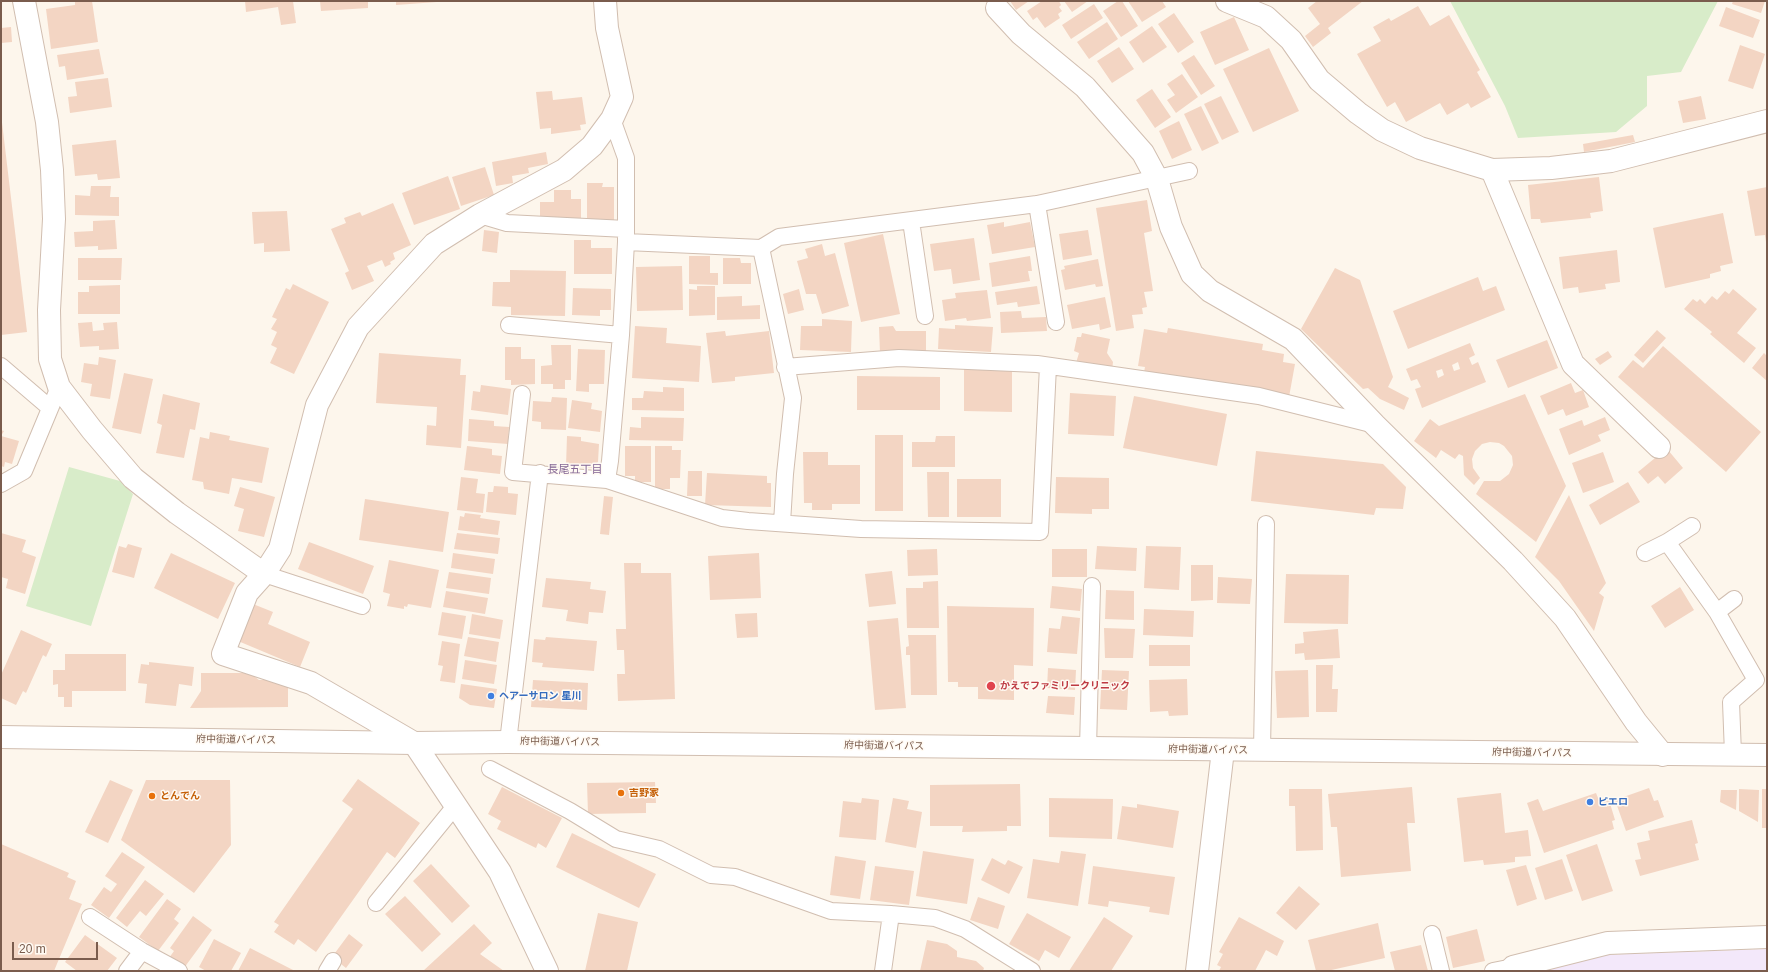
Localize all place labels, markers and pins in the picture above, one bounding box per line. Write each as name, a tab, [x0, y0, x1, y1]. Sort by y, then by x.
marker: かえでファミリークリニック	[985, 680, 997, 692]
place label: かえでファミリークリニック	[1000, 680, 1130, 692]
place label: ヘアーサロン 星川	[499, 690, 581, 702]
marker: ヘアーサロン 星川	[486, 691, 496, 701]
place label: 吉野家	[629, 787, 659, 799]
marker: 吉野家	[616, 788, 626, 798]
place label: とんでん	[160, 790, 200, 802]
marker: とんでん	[147, 791, 157, 801]
place label: ピエロ	[1598, 796, 1628, 808]
marker: ピエロ	[1585, 797, 1595, 807]

